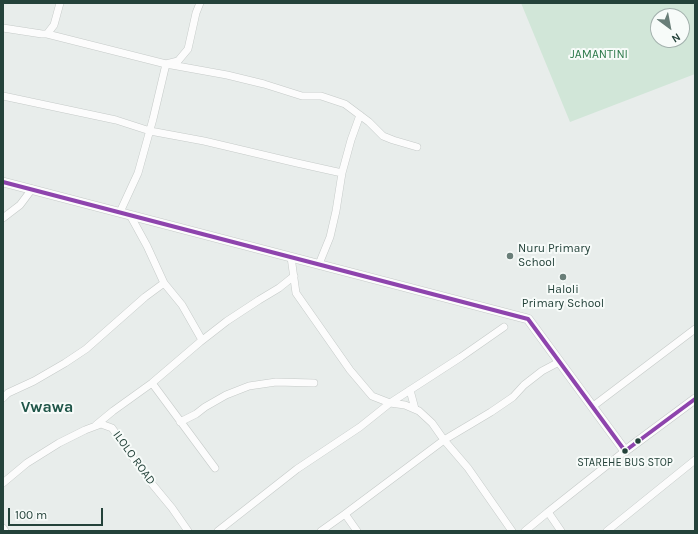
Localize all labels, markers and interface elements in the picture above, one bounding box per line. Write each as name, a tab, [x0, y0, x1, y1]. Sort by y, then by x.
north arrow	[650, 8, 690, 48]
text: N	[669, 30, 683, 45]
park label: JAMANTINI	[570, 48, 628, 62]
place label: Nuru Primary School	[518, 242, 590, 270]
marker: Nuru Primary School	[505, 251, 515, 261]
marker: Haloli Primary School	[558, 272, 568, 282]
place label: Haloli Primary School	[522, 283, 604, 311]
district label: Vwawa	[21, 397, 73, 417]
street label: ILOLO ROAD	[110, 428, 158, 488]
unlabelled marker	[633, 436, 643, 446]
marker: STAREHE BUS STOP	[620, 446, 630, 456]
place label: STAREHE BUS STOP	[577, 456, 673, 470]
scale bar	[10, 500, 105, 526]
text: 100 m	[15, 508, 47, 522]

